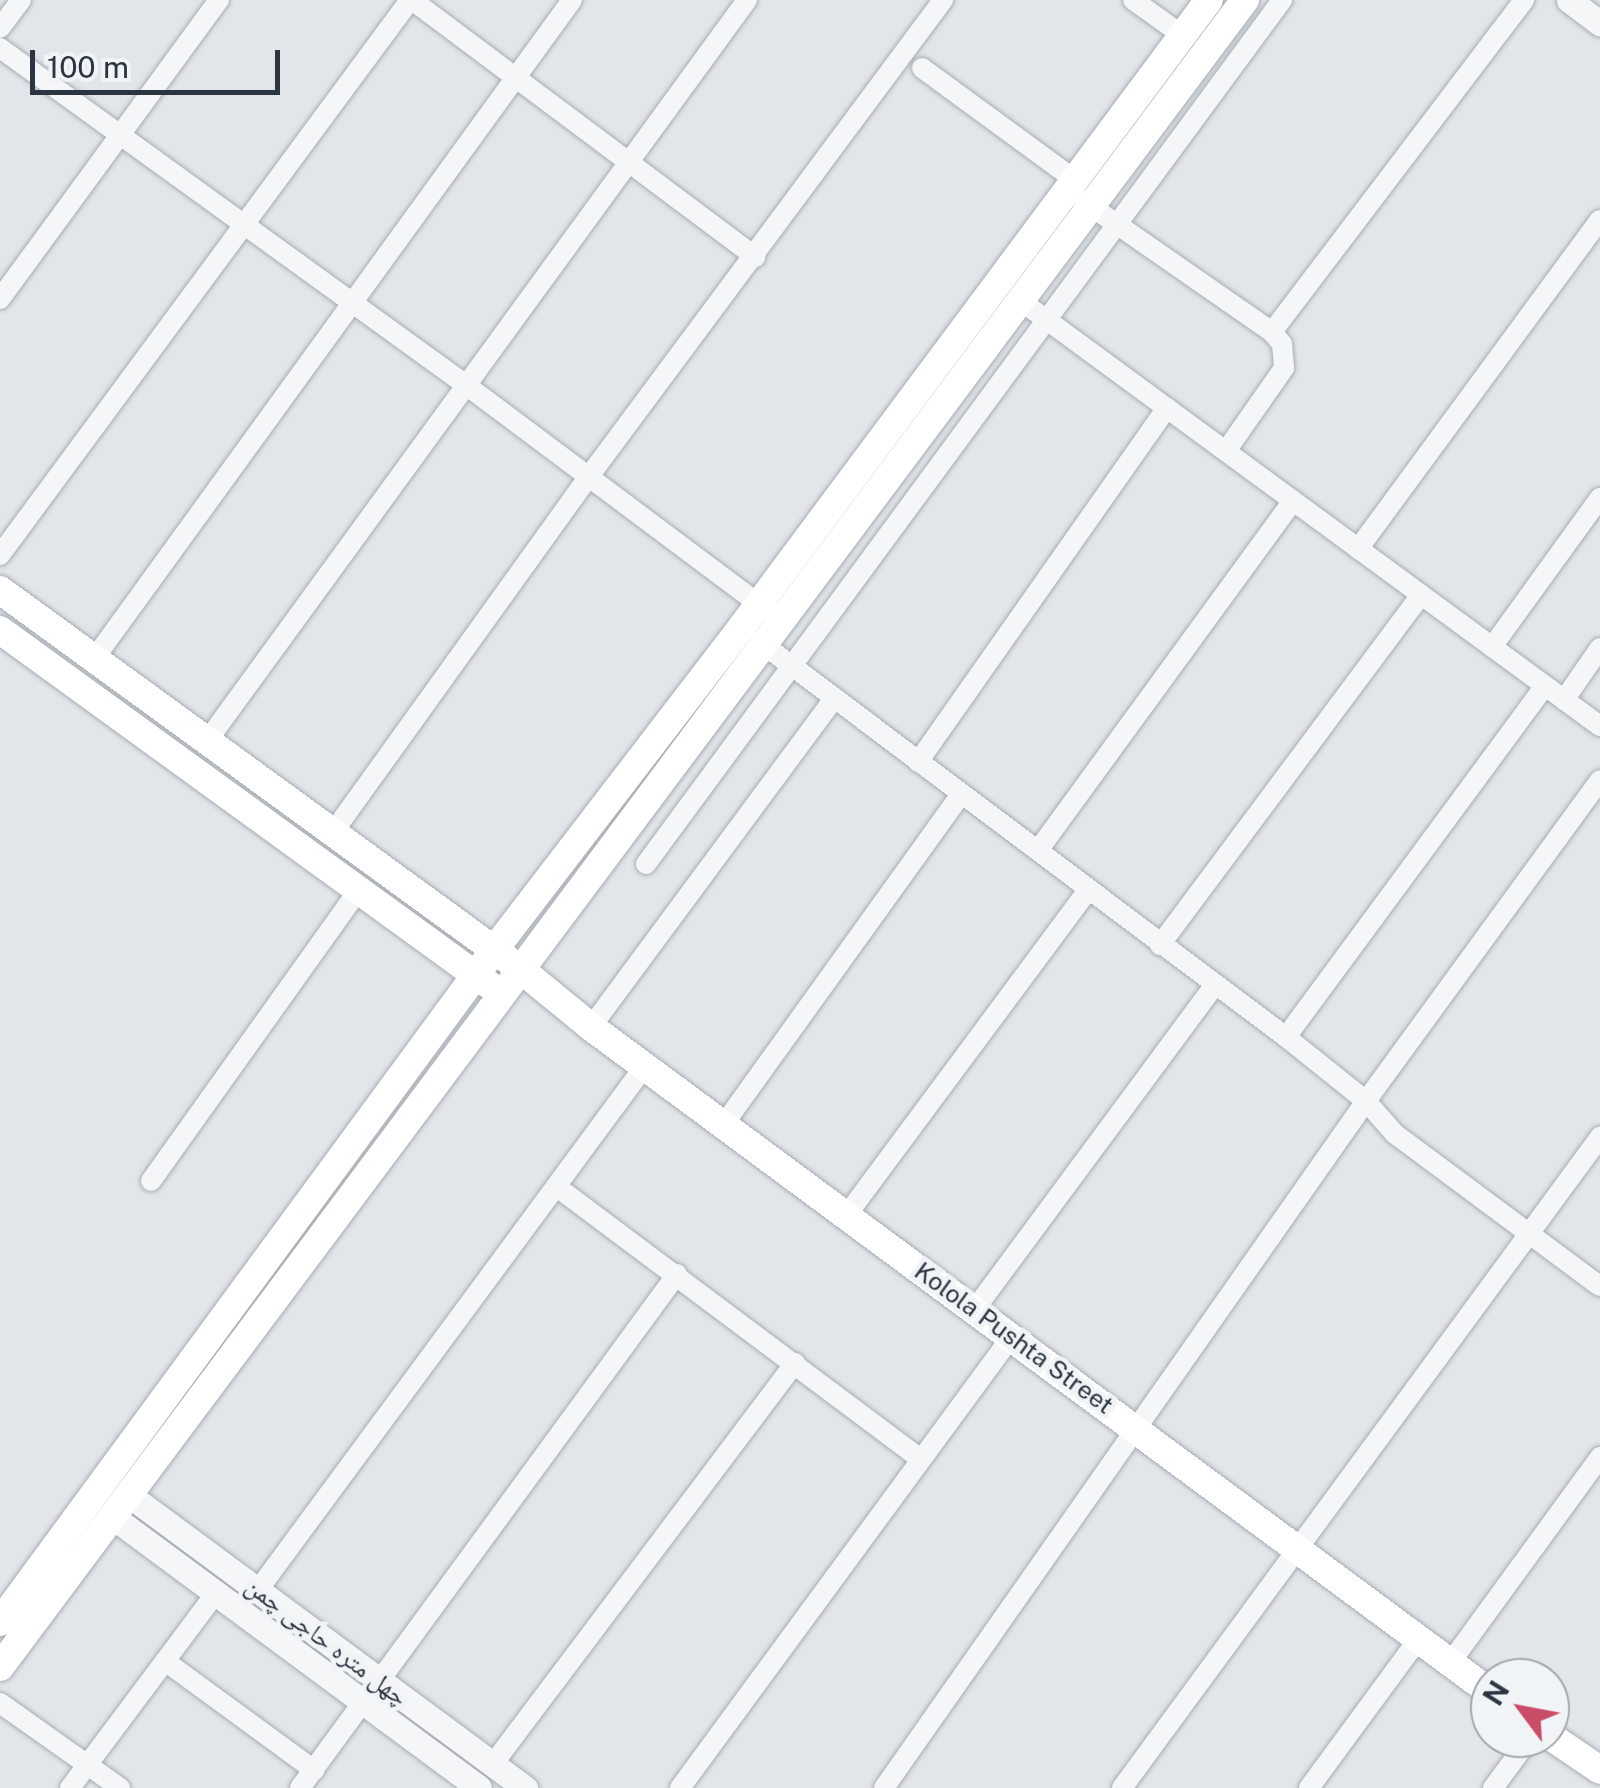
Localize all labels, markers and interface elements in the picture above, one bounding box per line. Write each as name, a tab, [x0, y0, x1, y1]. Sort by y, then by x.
scale bar	[35, 30, 285, 92]
text: 100 m	[47, 49, 129, 85]
street label: Kolola Pushta Street	[909, 1256, 1119, 1420]
street label: چهل متره حاجی چمن	[240, 1570, 414, 1712]
north arrow	[1470, 1658, 1570, 1758]
text: N	[1476, 1675, 1516, 1711]

